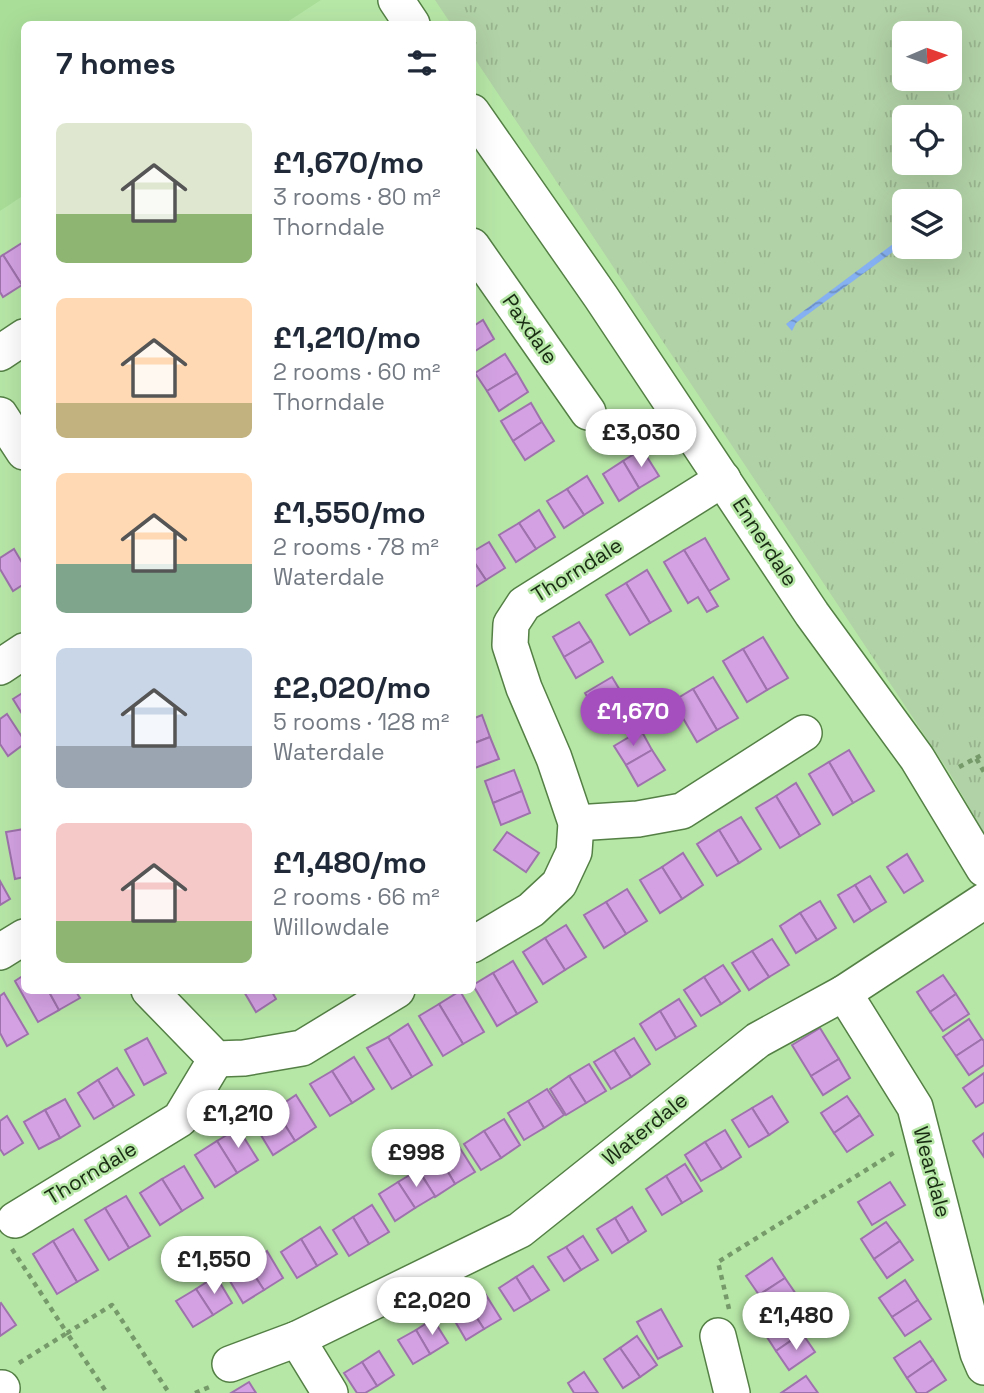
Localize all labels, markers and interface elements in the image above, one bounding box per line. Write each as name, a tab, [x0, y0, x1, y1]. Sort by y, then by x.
north arrow	[892, 21, 962, 91]
map controls	[892, 21, 962, 259]
text: 7 homes	[56, 44, 176, 83]
icon: filters	[403, 44, 441, 82]
button: locate	[892, 105, 962, 175]
text: £1,670/mo	[273, 143, 424, 182]
icon: home	[112, 151, 196, 235]
text: 3 rooms · 80 m²	[273, 182, 441, 212]
button: layers	[892, 189, 962, 259]
text: Thorndale	[273, 212, 385, 242]
street label: Paxdale	[497, 288, 564, 369]
text: £1,210/mo	[273, 318, 421, 357]
icon: home	[112, 326, 196, 410]
text: 2 rooms · 60 m²	[273, 357, 440, 387]
text: Thorndale	[273, 387, 385, 417]
pin: £3,030	[584, 410, 698, 469]
text: £3,030	[602, 417, 680, 447]
street label: Ennerdale	[727, 492, 804, 591]
text: £1,550/mo	[273, 493, 426, 532]
icon: home	[112, 501, 196, 585]
street label: Thorndale	[526, 531, 627, 608]
text: 2 rooms · 78 m²	[273, 532, 439, 562]
text: Waterdale	[273, 562, 385, 592]
text: £2,020/mo	[273, 668, 431, 707]
icon: home	[112, 676, 196, 760]
pin: £1,670	[576, 688, 690, 748]
text: £1,670	[596, 696, 670, 726]
text: 5 rooms · 128 m²	[273, 707, 449, 737]
text: Waterdale	[273, 737, 385, 767]
text: £1,480/mo	[273, 843, 427, 882]
icon: home	[112, 851, 196, 935]
text: 2 rooms · 66 m²	[273, 882, 440, 912]
text: Willowdale	[273, 912, 390, 942]
street label: Waterdale	[597, 1086, 693, 1171]
pin: £1,210	[181, 1090, 295, 1150]
text: £1,210	[203, 1098, 273, 1128]
street label: Weardale	[907, 1123, 958, 1220]
pin: £998	[375, 1130, 457, 1189]
street label: Thorndale	[40, 1135, 141, 1210]
text: £998	[388, 1137, 444, 1167]
pin: £1,550	[157, 1236, 271, 1296]
text: £1,550	[177, 1244, 251, 1274]
pin: £2,020	[375, 1278, 489, 1337]
text: £2,020	[393, 1285, 471, 1315]
pin: £1,480	[739, 1292, 853, 1352]
text: £1,480	[758, 1300, 834, 1330]

